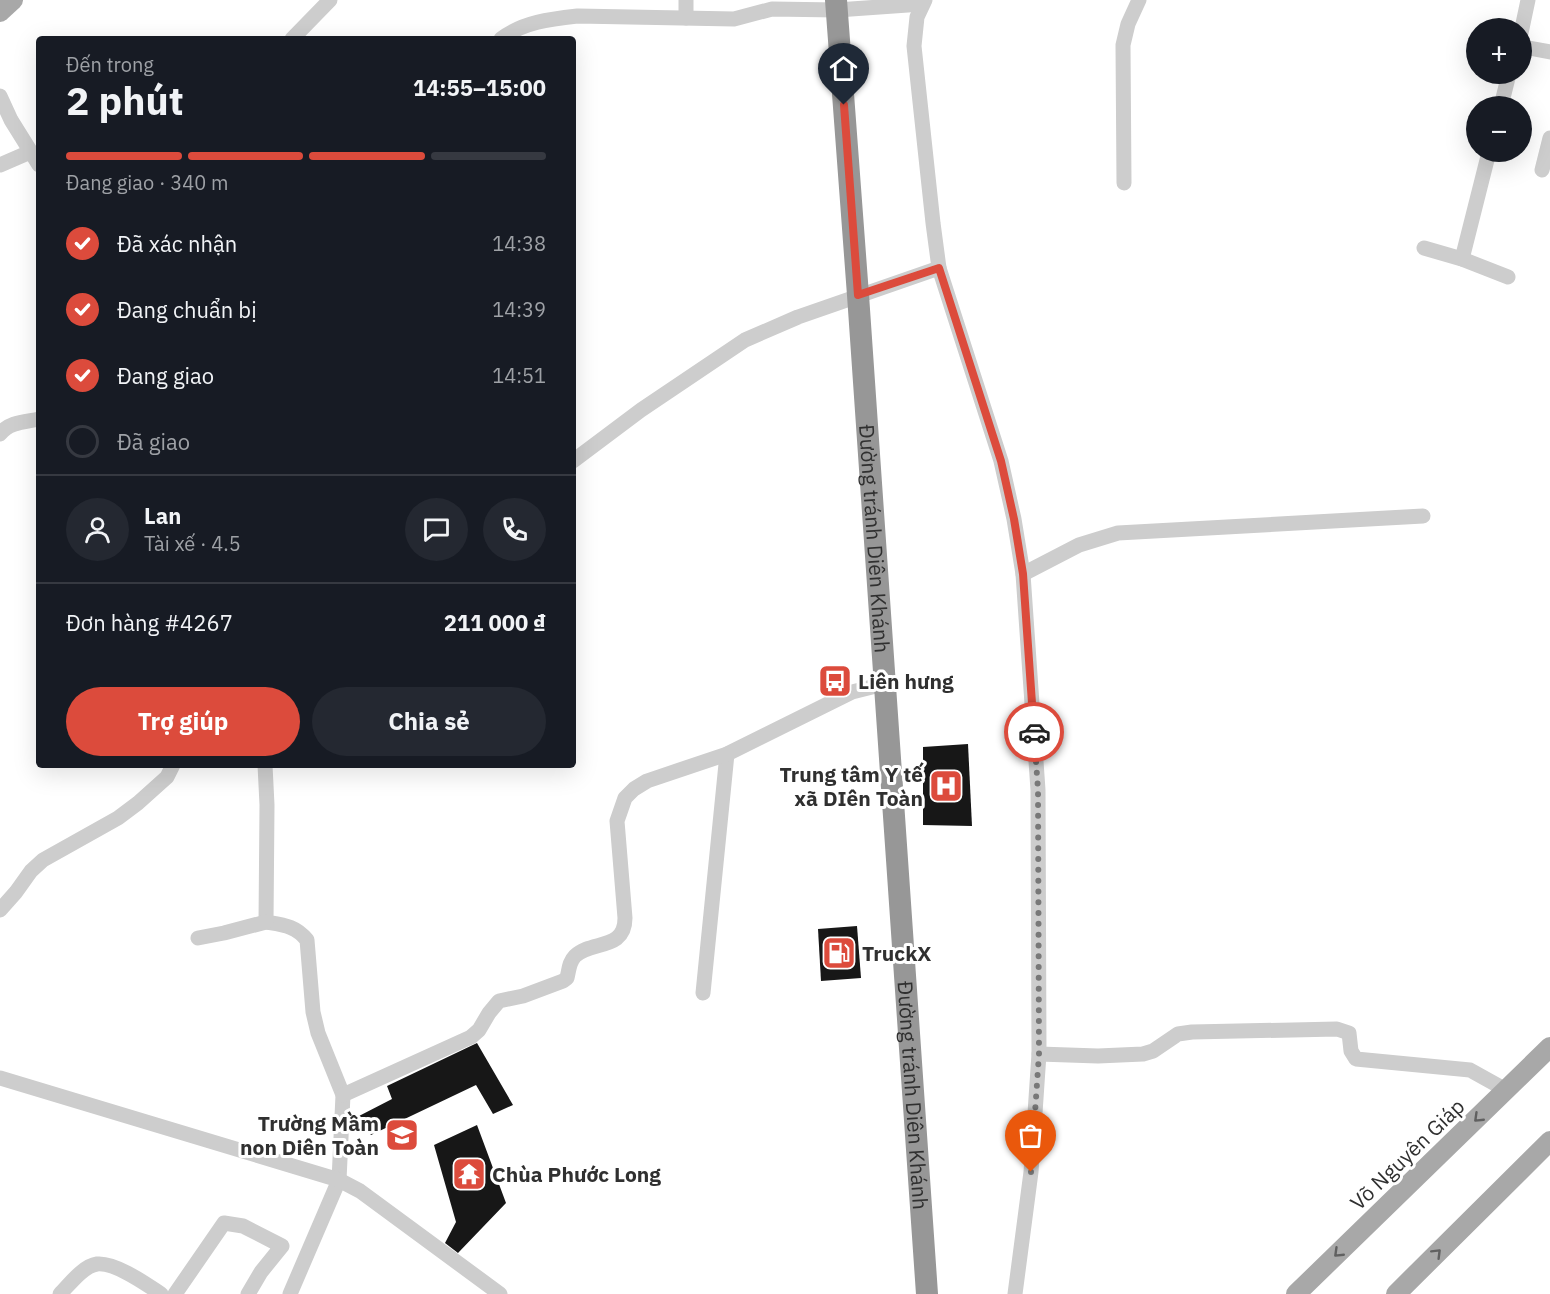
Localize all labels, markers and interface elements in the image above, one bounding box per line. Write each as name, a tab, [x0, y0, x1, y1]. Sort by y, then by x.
map controls	[1466, 18, 1532, 162]
button: +	[1466, 18, 1532, 84]
pin	[818, 43, 869, 105]
text: Đến trong	[66, 51, 154, 78]
icon: home	[827, 52, 860, 85]
text: 14:55–15:00	[413, 73, 546, 102]
text: 2 phút	[66, 75, 184, 126]
button: −	[1466, 96, 1532, 162]
text: Đang giao · 340 m	[66, 169, 228, 196]
icon: check	[66, 227, 99, 260]
text: Đã xác nhận	[117, 229, 237, 258]
text: 14:38	[492, 230, 546, 257]
icon: check	[66, 293, 99, 326]
text: Đang chuẩn bị	[117, 295, 257, 324]
text: 14:39	[492, 296, 546, 323]
icon: check	[66, 359, 99, 392]
text: Đang giao	[117, 361, 214, 390]
text: 14:51	[492, 362, 546, 389]
street label: Đường tránh Diên Khánh	[853, 423, 897, 654]
text: Đã giao	[117, 427, 190, 456]
button: person	[66, 498, 129, 561]
button: chat	[405, 498, 468, 561]
button: phone	[483, 498, 546, 561]
text: Lan	[144, 501, 181, 530]
text: Tài xế · 4.5	[144, 530, 241, 557]
text: Đơn hàng #4267	[66, 608, 233, 637]
text: 211 000 ₫	[444, 608, 546, 637]
bus stop icon: Liên hưng	[817, 663, 853, 699]
place label: Liên hưng	[858, 667, 954, 695]
button: Trợ giúp	[66, 687, 300, 756]
button: Chia sẻ	[312, 687, 546, 756]
courier	[1004, 702, 1064, 762]
icon: car	[1018, 716, 1051, 749]
place label: Trung tâm Y tế xã DIên Toàn	[780, 760, 924, 812]
hospital icon: Trung tâm Y tế xã DIên Toàn	[928, 768, 964, 804]
fuel station icon: TruckX	[821, 935, 857, 971]
place label: TruckX	[862, 939, 931, 967]
street label: Đường tránh Diên Khánh	[891, 980, 935, 1210]
street label: Võ Nguyên Giáp	[1344, 1092, 1470, 1216]
place label: Trường Mầm non Diên Toàn	[240, 1109, 379, 1161]
pin	[1005, 1110, 1056, 1172]
one-way arrow	[1475, 1110, 1486, 1121]
school or university icon: Trường Mầm non Diên Toàn	[384, 1117, 420, 1153]
icon: bag	[1014, 1119, 1047, 1152]
temple icon: Chùa Phước Long	[451, 1156, 487, 1192]
place label: Chùa Phước Long	[492, 1160, 661, 1188]
one-way arrow	[1335, 1246, 1346, 1257]
one-way arrow	[1430, 1249, 1441, 1260]

